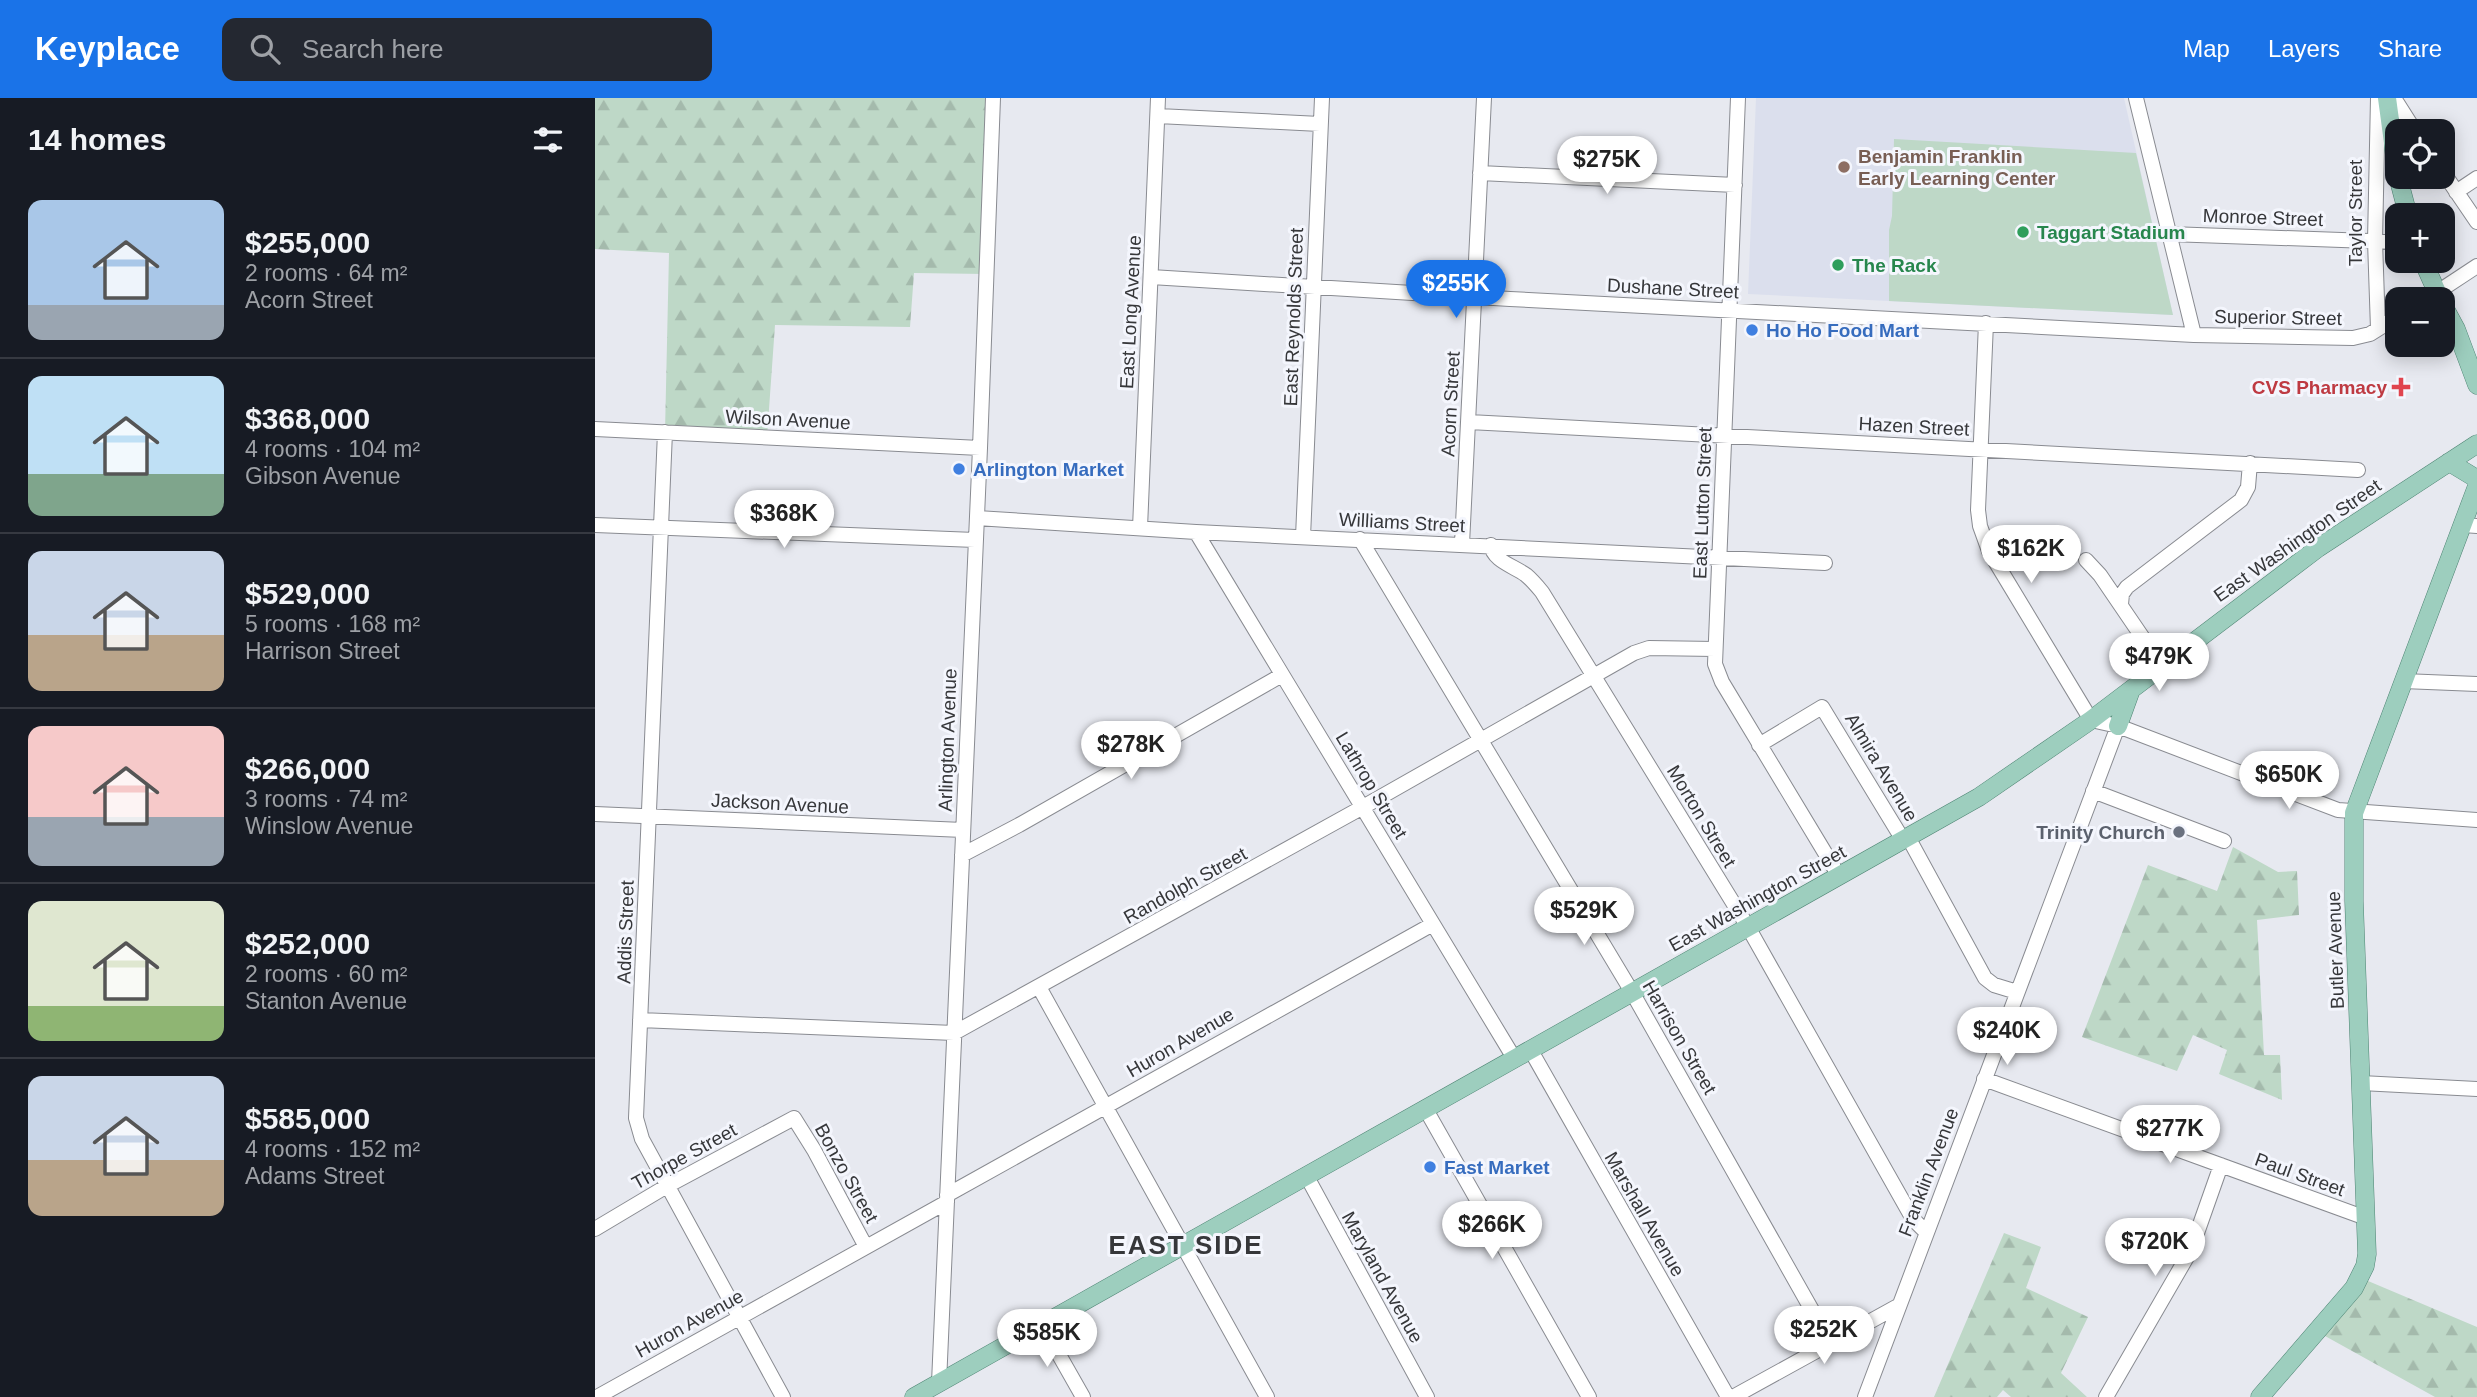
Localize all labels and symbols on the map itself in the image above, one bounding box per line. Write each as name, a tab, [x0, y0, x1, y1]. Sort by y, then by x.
pin: $275K	[1558, 136, 1656, 196]
place label: Benjamin Franklin Early Learning Center	[1858, 146, 2056, 189]
marker: Benjamin Franklin Early Learning Center	[1836, 159, 1852, 175]
street label: Taylor Street	[2345, 159, 2366, 266]
street label: Monroe Street	[2202, 205, 2324, 230]
place label: Taggart Stadium	[2037, 222, 2186, 243]
marker: Taggart Stadium	[2015, 224, 2031, 240]
street label: East Reynolds Street	[1280, 227, 1307, 407]
street label: East Long Avenue	[1116, 235, 1145, 389]
place label: The Rack	[1852, 255, 1937, 276]
marker: The Rack	[1830, 257, 1846, 273]
pin: $255K	[1407, 260, 1505, 320]
street label: Dushane Street	[1606, 275, 1740, 302]
street label: Superior Street	[2214, 306, 2343, 329]
place label: Ho Ho Food Mart	[1766, 320, 1920, 341]
marker: Ho Ho Food Mart	[1744, 322, 1760, 338]
street label: Acorn Street	[1437, 350, 1464, 457]
place label: CVS Pharmacy	[2252, 377, 2387, 398]
marker: CVS Pharmacy	[2393, 379, 2409, 395]
street label: Wilson Avenue	[725, 406, 851, 433]
street label: Hazen Street	[1858, 413, 1971, 440]
street label: East Lutton Street	[1689, 426, 1716, 579]
place label: Arlington Market	[973, 459, 1125, 480]
marker: Arlington Market	[951, 461, 967, 477]
street label: East Washington Street	[2210, 474, 2385, 606]
pin: $368K	[735, 490, 833, 550]
street label: Williams Street	[1338, 509, 1466, 536]
pin: $162K	[1982, 526, 2080, 585]
pin: $479K	[2110, 634, 2208, 693]
street label: Arlington Avenue	[935, 668, 960, 812]
street label: Almira Avenue	[1841, 709, 1922, 825]
pin: $278K	[1082, 722, 1180, 781]
street label: Lathrop Street	[1332, 728, 1412, 843]
pin: $650K	[2240, 752, 2338, 811]
street label: Morton Street	[1663, 762, 1741, 872]
street label: Jackson Avenue	[711, 789, 849, 818]
place label: Trinity Church	[2036, 822, 2165, 843]
marker: Trinity Church	[2171, 824, 2187, 840]
street label: East Washington Street	[1665, 841, 1850, 956]
street label: Randolph Street	[1120, 843, 1251, 928]
street label: Addis Street	[613, 879, 638, 984]
pin: $529K	[1535, 888, 1633, 947]
street label: Butler Avenue	[2323, 891, 2348, 1009]
street label: Harrison Street	[1639, 977, 1721, 1098]
street label: Huron Avenue	[1123, 1003, 1237, 1082]
pin: $240K	[1958, 1007, 2056, 1067]
street label: Franklin Avenue	[1894, 1105, 1963, 1239]
pin: $277K	[2121, 1105, 2219, 1165]
street label: Thorpe Street	[628, 1119, 741, 1194]
street label: Bonzo Street	[811, 1120, 883, 1227]
street label: Marshall Avenue	[1600, 1148, 1689, 1280]
street label: Paul Street	[2252, 1149, 2348, 1201]
place label: Fast Market	[1444, 1157, 1550, 1178]
marker: Fast Market	[1422, 1159, 1438, 1175]
pin: $266K	[1443, 1202, 1541, 1261]
street label: Maryland Avenue	[1338, 1208, 1427, 1346]
pin: $720K	[2106, 1218, 2204, 1278]
district label: EAST SIDE	[1108, 1230, 1264, 1260]
street label: Huron Avenue	[632, 1285, 747, 1362]
pin: $252K	[1775, 1306, 1873, 1366]
pin: $585K	[998, 1310, 1096, 1369]

